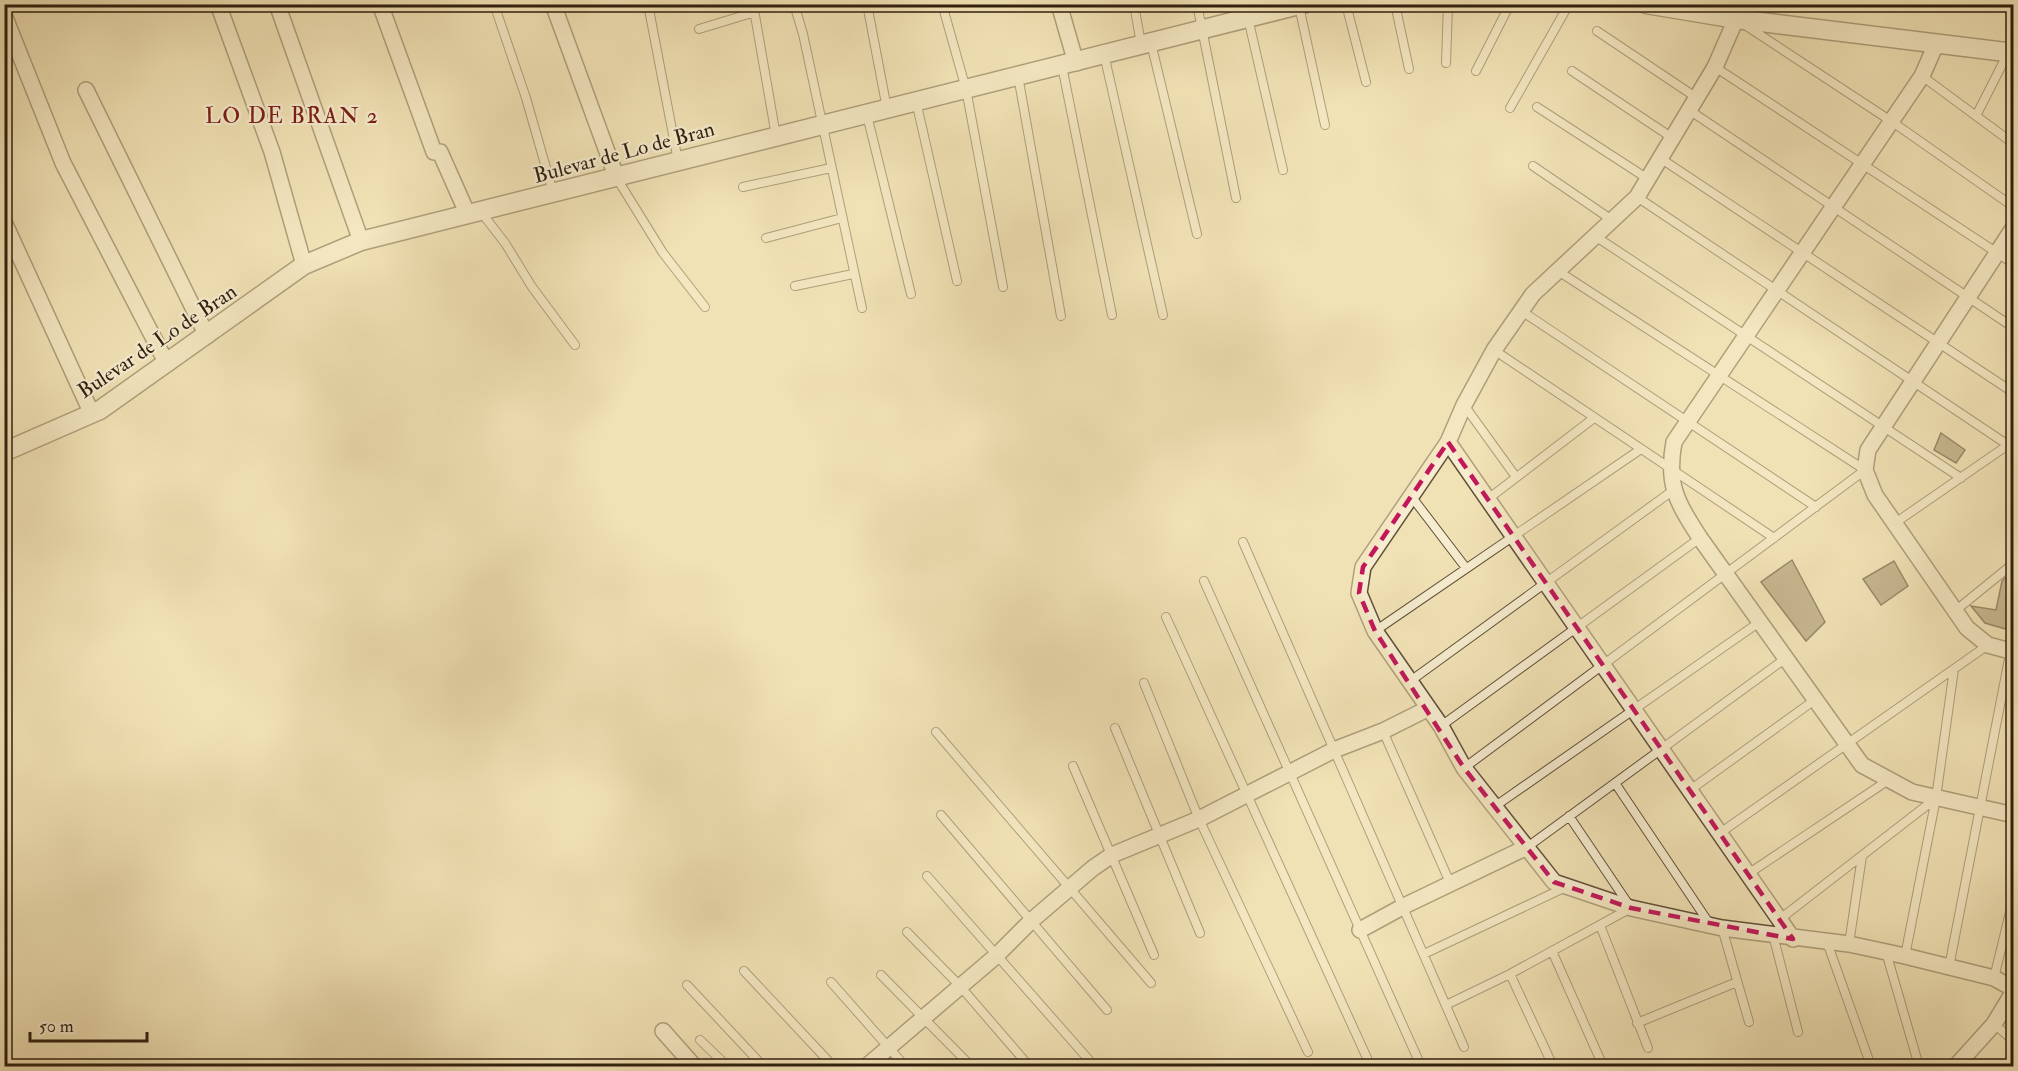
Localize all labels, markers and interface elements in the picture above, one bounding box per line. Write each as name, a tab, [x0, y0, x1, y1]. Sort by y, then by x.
district label: LO DE BRAN 2	[205, 102, 379, 130]
street label: Bulevar de Lo de Bran	[531, 115, 718, 190]
street label: Bulevar de Lo de Bran	[72, 278, 242, 405]
scale bar	[30, 1005, 147, 1043]
text: 50 m	[39, 1015, 74, 1038]

